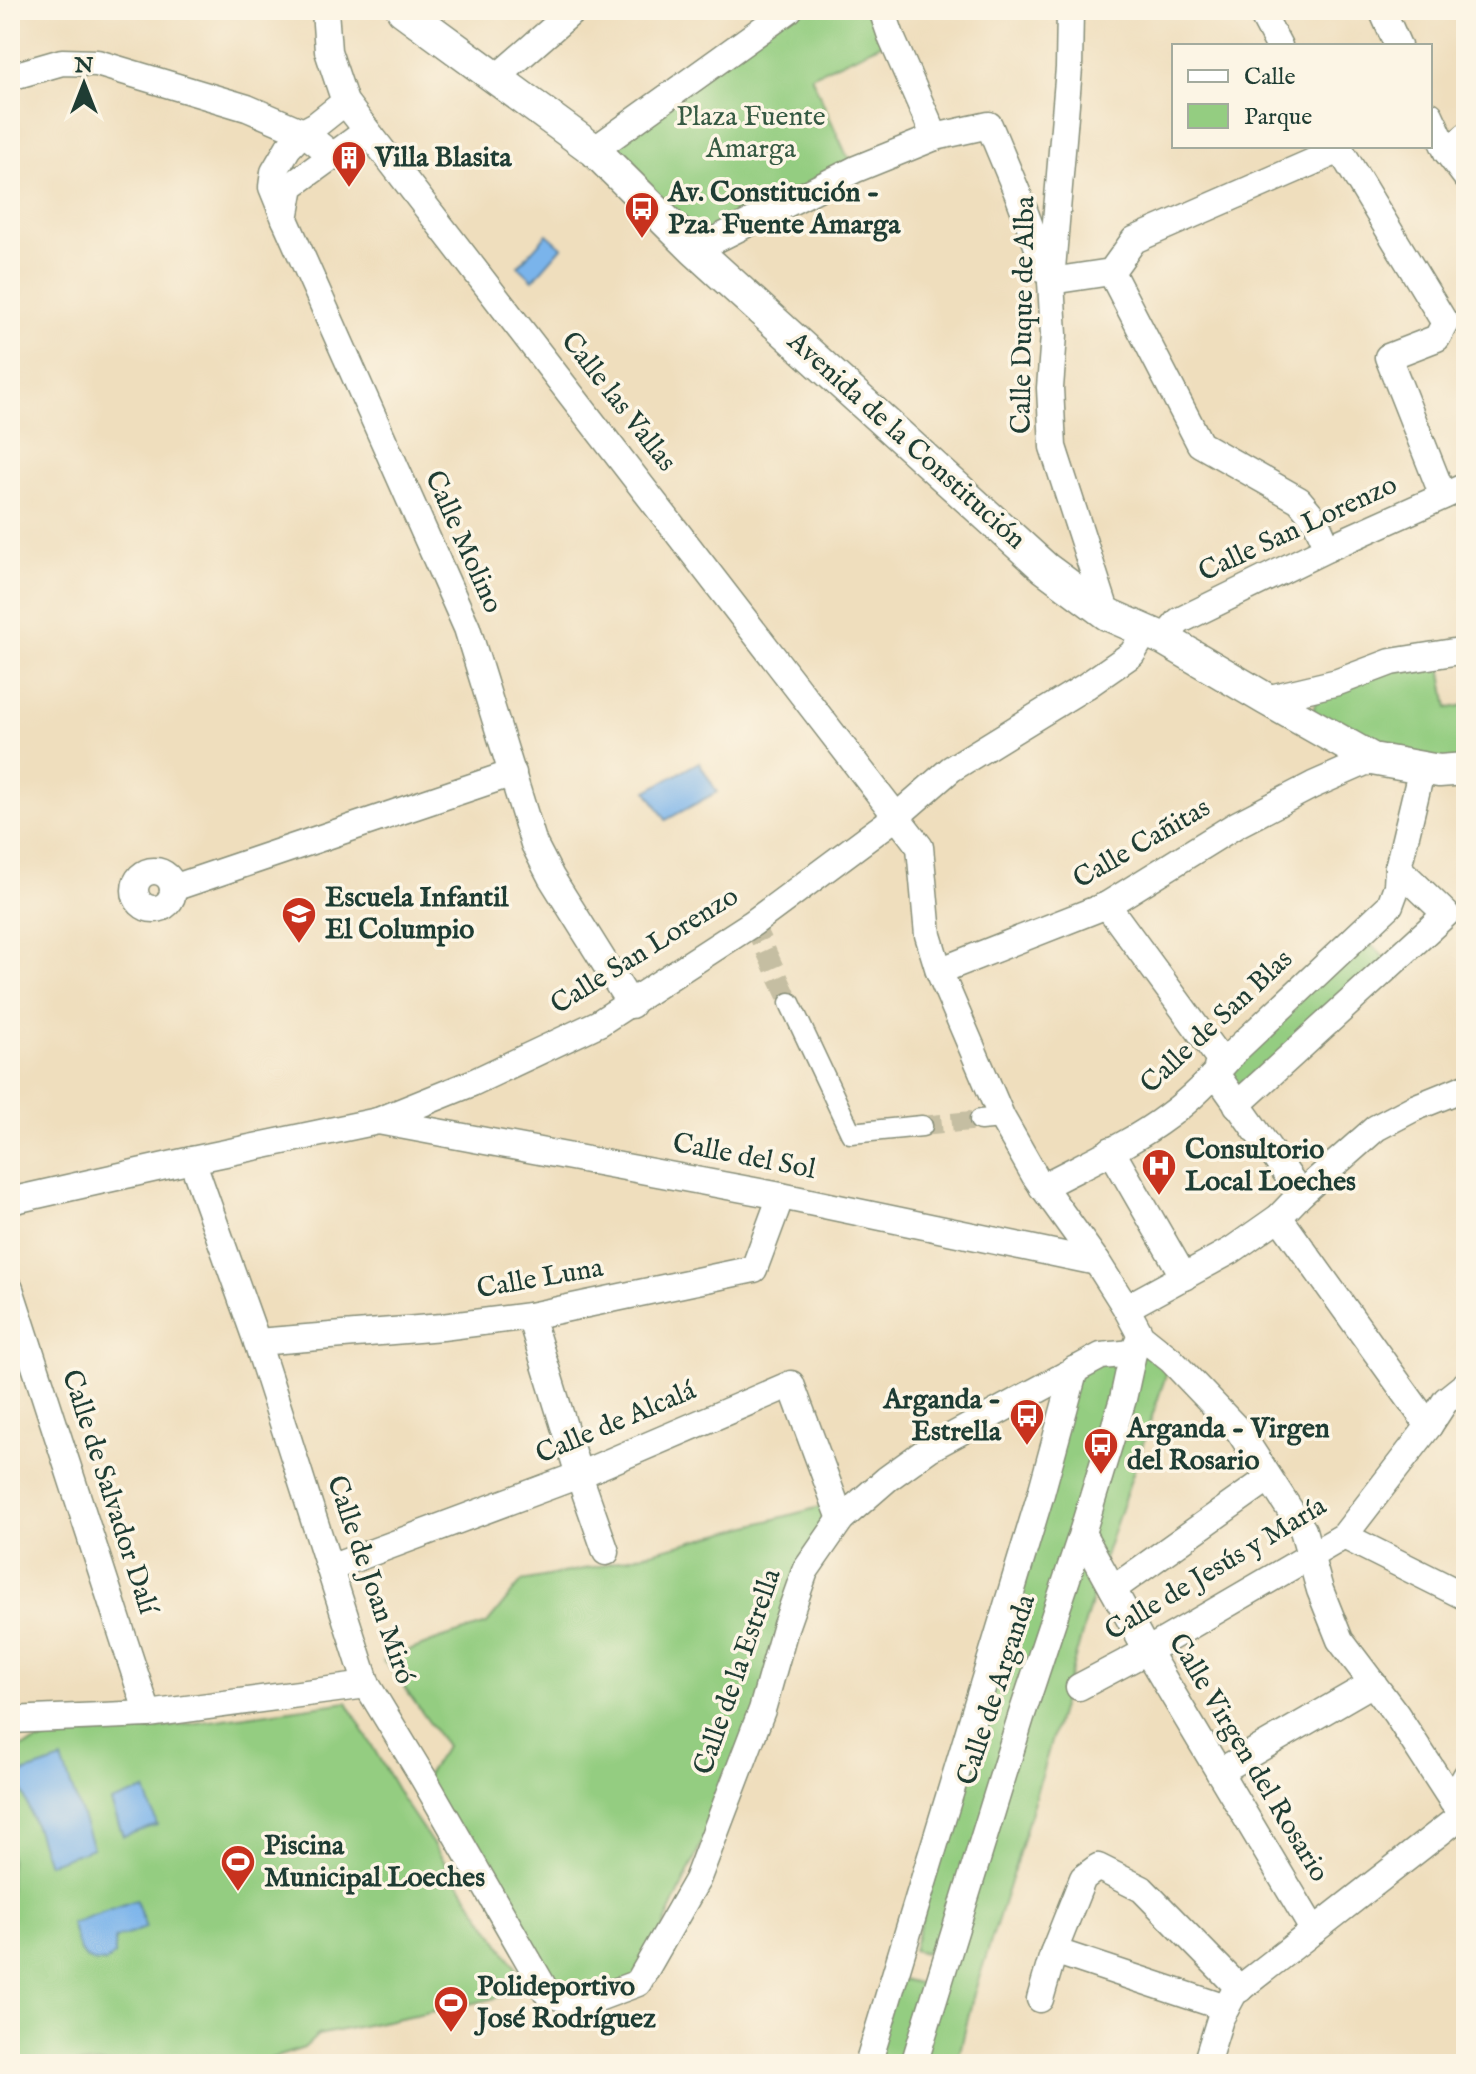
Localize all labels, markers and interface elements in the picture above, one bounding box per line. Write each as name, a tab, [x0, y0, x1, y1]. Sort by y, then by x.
north arrow	[44, 44, 124, 124]
legend	[1172, 44, 1432, 148]
text: N	[73, 52, 94, 80]
text: Calle	[1244, 62, 1296, 93]
park label: Plaza Fuente Amarga	[676, 100, 826, 167]
text: Parque	[1244, 102, 1312, 133]
building icon: Villa Blasita	[330, 139, 368, 189]
place label: Villa Blasita	[374, 141, 513, 176]
place label: Av. Constitución - Pza. Fuente Amarga	[667, 176, 901, 243]
bus stop icon: Av. Constitución - Pza. Fuente Amarga	[623, 190, 661, 240]
street label: Calle Duque de Alba	[1004, 195, 1044, 434]
street label: Avenida de la Constitución	[779, 324, 1033, 557]
street label: Calle las Vallas	[553, 325, 683, 479]
street label: Calle Molino	[416, 465, 510, 619]
street label: Calle San Lorenzo	[1193, 468, 1403, 590]
street label: Calle Cañitas	[1067, 791, 1217, 897]
street label: Calle San Lorenzo	[545, 879, 745, 1023]
place label: Escuela Infantil El Columpio	[325, 881, 510, 948]
school or university icon: Escuela Infantil El Columpio	[280, 895, 318, 945]
street label: Calle de San Blas	[1133, 942, 1301, 1102]
street label: Calle del Sol	[670, 1126, 819, 1188]
place label: Consultorio Local Loeches	[1185, 1133, 1356, 1200]
hospital icon: Consultorio Local Loeches	[1140, 1147, 1178, 1197]
street label: Calle Luna	[474, 1251, 607, 1307]
street label: Calle de Salvador Dalí	[53, 1366, 165, 1620]
street label: Calle de Alcalá	[531, 1373, 702, 1472]
place label: Arganda - Estrella	[882, 1383, 1002, 1450]
bus stop icon: Arganda - Estrella	[1008, 1397, 1046, 1447]
place label: Arganda - Virgen del Rosario	[1126, 1412, 1330, 1479]
bus stop icon: Arganda - Virgen del Rosario	[1082, 1426, 1120, 1476]
street label: Calle de Joan Miró	[318, 1471, 422, 1689]
street label: Calle de Jesús y María	[1099, 1489, 1334, 1649]
street label: Calle de la Estrella	[686, 1564, 790, 1780]
street label: Calle de Arganda	[950, 1589, 1045, 1790]
street label: Calle Virgen del Rosario	[1160, 1627, 1336, 1889]
place label: Piscina Municipal Loeches	[264, 1829, 485, 1896]
sports icon: Piscina Municipal Loeches	[219, 1843, 257, 1893]
place label: Polideportivo José Rodríguez	[473, 1970, 656, 2037]
sports icon: Polideportivo José Rodríguez	[432, 1984, 470, 2034]

